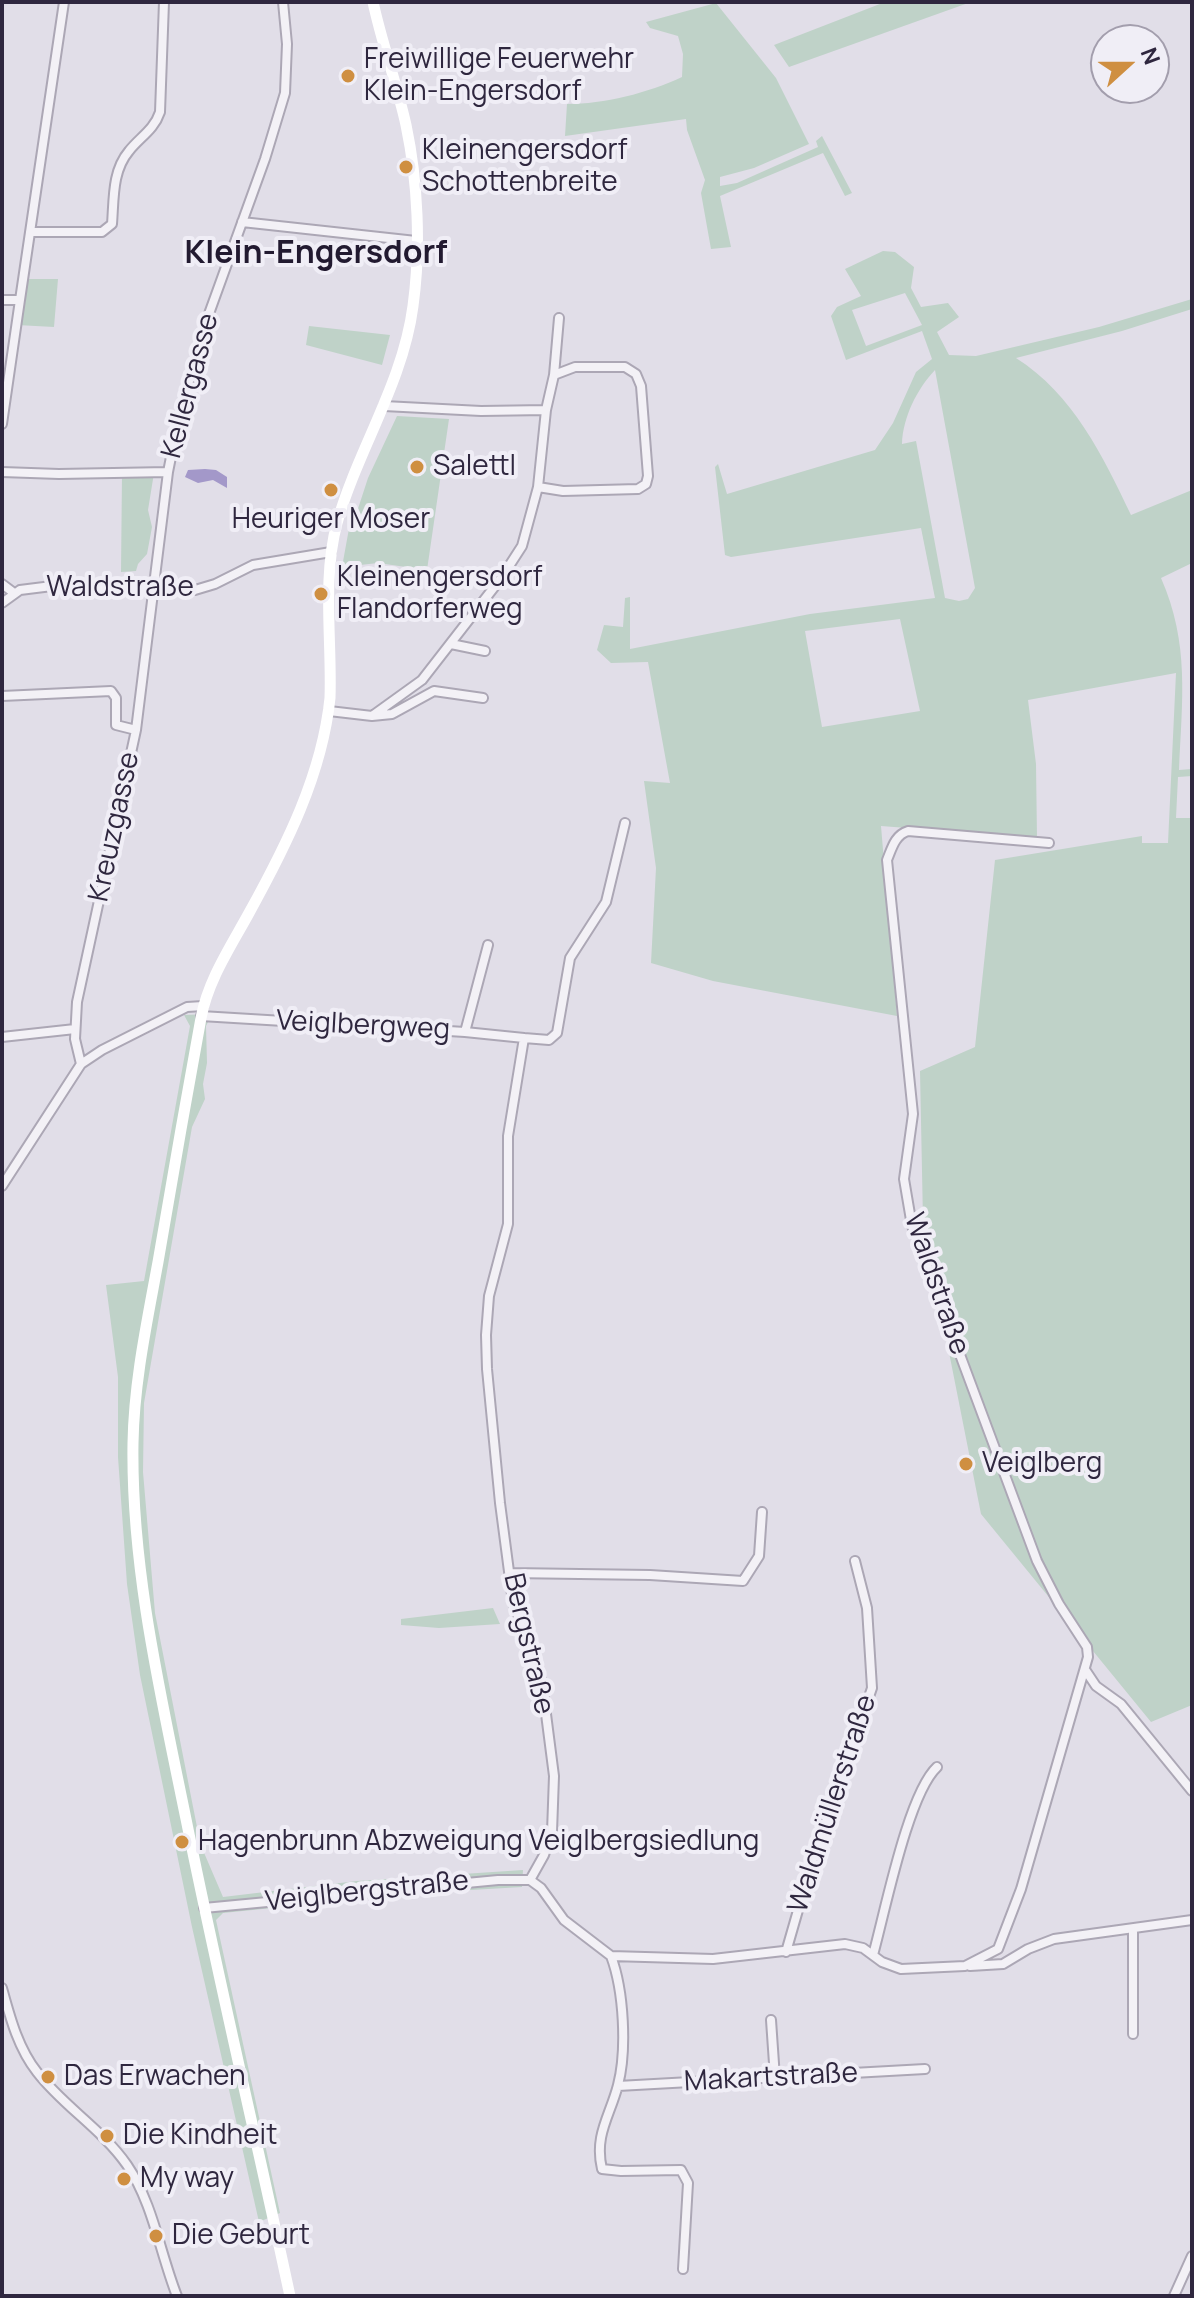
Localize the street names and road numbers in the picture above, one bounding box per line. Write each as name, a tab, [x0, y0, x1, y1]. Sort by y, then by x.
street label: Kellergasse	[156, 310, 226, 462]
street label: Waldstraße	[46, 571, 194, 605]
street label: Kreuzgasse	[83, 749, 147, 905]
street label: Veiglbergweg	[275, 1005, 451, 1047]
street label: Waldstraße	[896, 1209, 976, 1359]
street label: Bergstraße	[495, 1570, 561, 1718]
street label: Waldmüllerstraße	[782, 1691, 884, 1917]
street label: Veiglbergstraße	[264, 1865, 470, 1919]
street label: Makartstraße	[683, 2057, 859, 2099]

